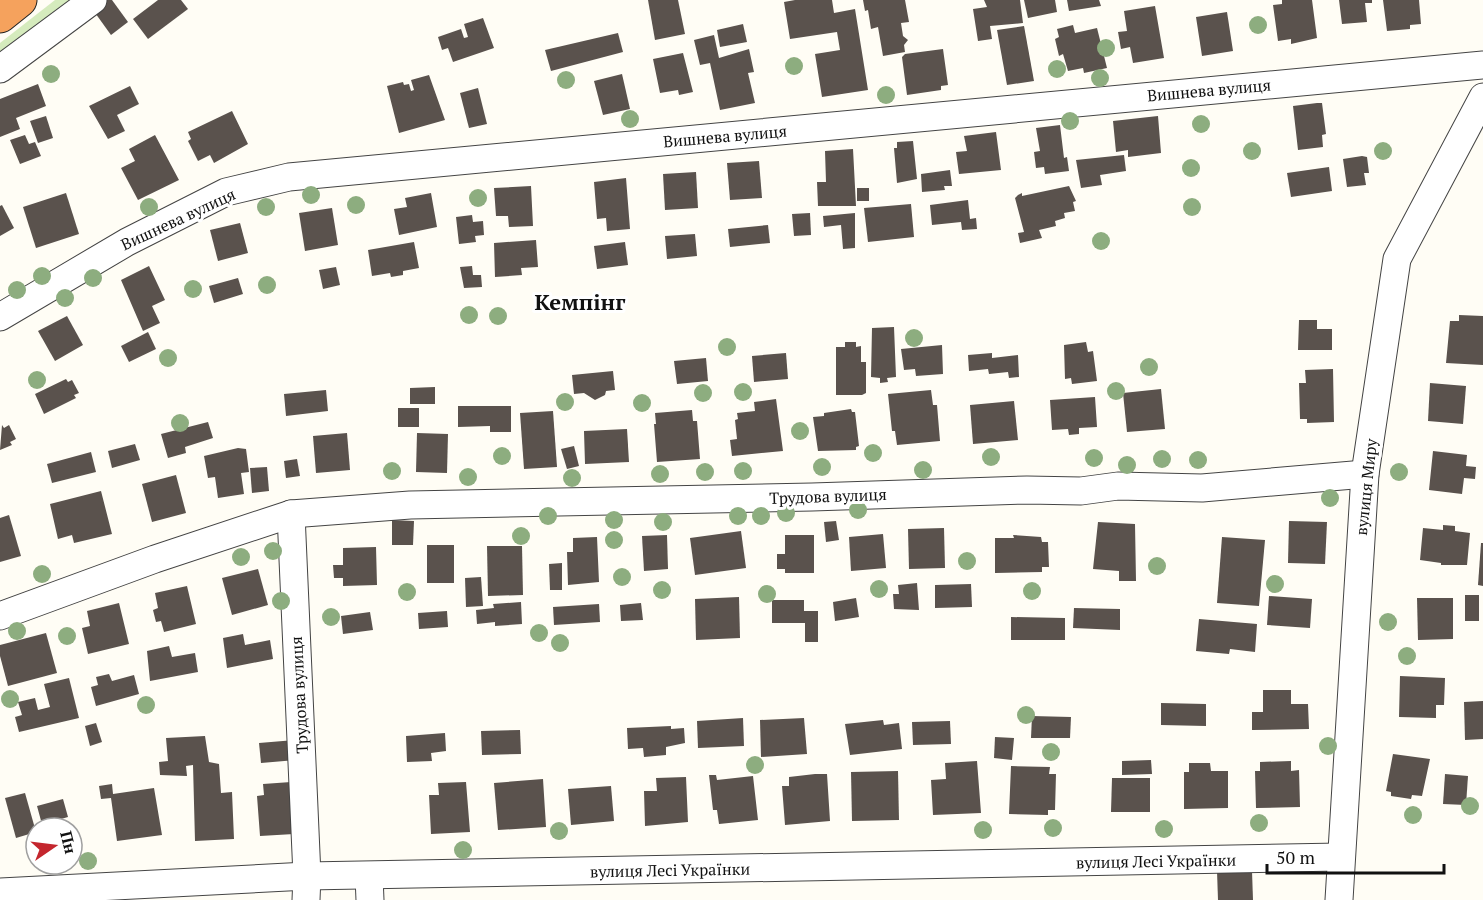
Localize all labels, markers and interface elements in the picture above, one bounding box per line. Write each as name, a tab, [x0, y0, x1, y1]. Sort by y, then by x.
street label: Вишнева вулиця	[1146, 74, 1272, 106]
street label: Вишнева вулиця	[662, 120, 788, 152]
street label: Вишнева вулиця	[117, 183, 239, 255]
district label: Кемпінг	[535, 287, 626, 316]
street label: вулиця Миру	[1350, 436, 1382, 537]
street label: Трудова вулиця	[769, 483, 887, 509]
street label: Трудова вулиця	[285, 636, 313, 754]
north arrow	[24, 816, 84, 876]
text: Пн	[55, 829, 82, 856]
scale bar	[1267, 837, 1444, 875]
text: 50 m	[1276, 845, 1316, 869]
street label: вулиця Лесі Українки	[1076, 849, 1236, 873]
street label: вулиця Лесі Українки	[590, 858, 750, 882]

